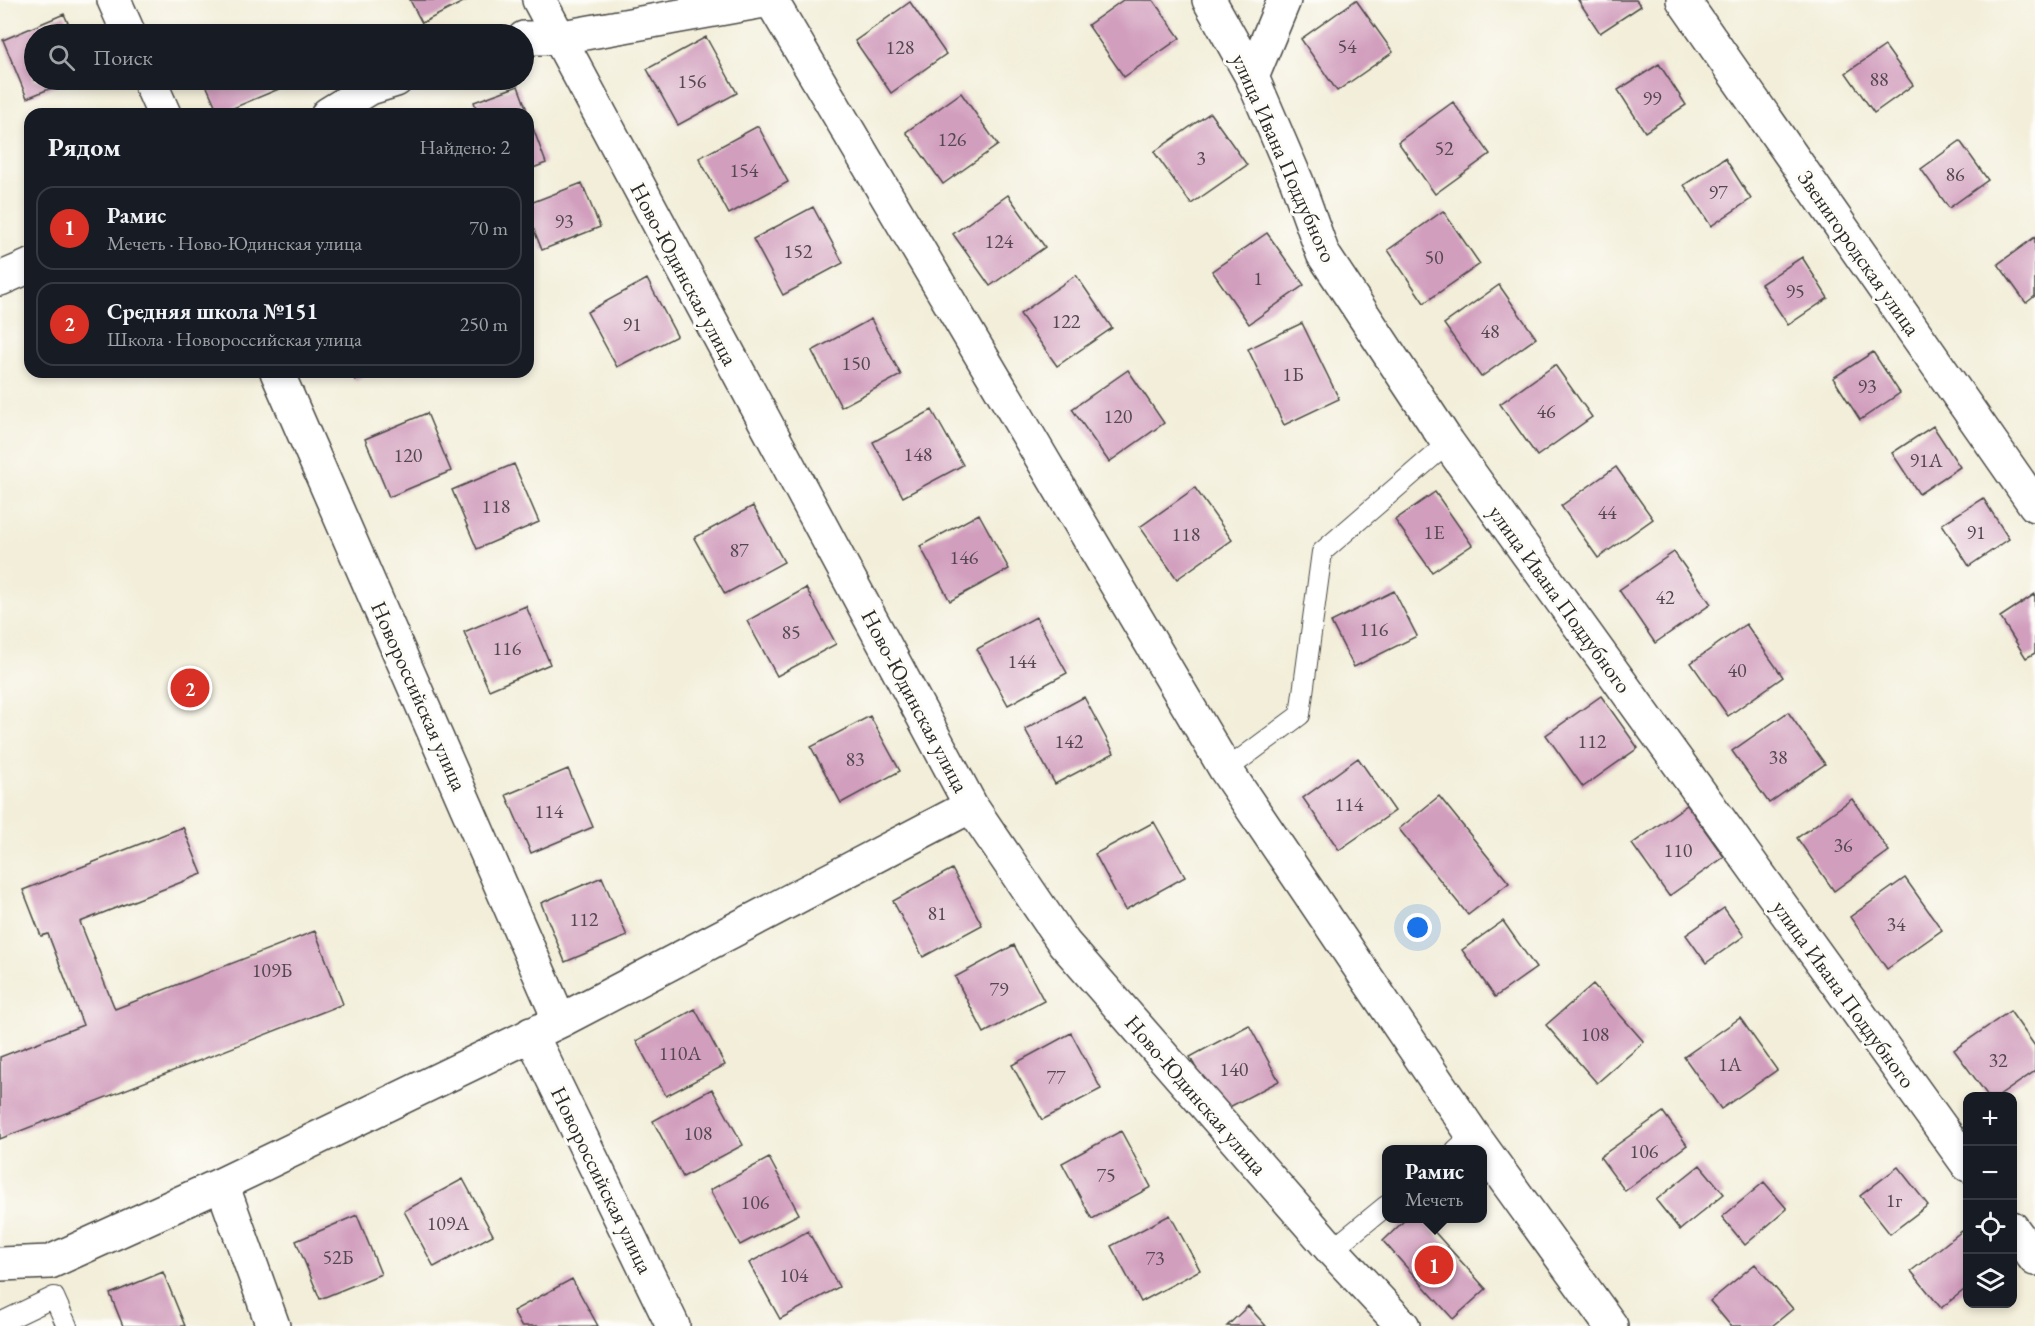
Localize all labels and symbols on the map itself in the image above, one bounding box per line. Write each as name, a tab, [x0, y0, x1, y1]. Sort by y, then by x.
house number: 54	[1337, 33, 1357, 59]
house number: 128	[886, 34, 914, 60]
street label: улица Ивана Поддубного	[1225, 49, 1343, 267]
house number: 88	[1869, 66, 1889, 92]
house number: 156	[678, 68, 707, 94]
house number: 99	[1642, 85, 1662, 111]
house number: 126	[938, 126, 967, 152]
house number: 52	[1434, 135, 1454, 161]
house number: 3	[1196, 145, 1206, 171]
house number: 154	[730, 157, 759, 183]
house number: 86	[1945, 161, 1965, 187]
street label: Звенигородская улица	[1791, 164, 1927, 342]
street label: Ново-Юдинская улица	[623, 177, 745, 371]
house number: 97	[1708, 179, 1728, 205]
house number: 93	[554, 208, 574, 234]
house number: 124	[985, 228, 1014, 254]
house number: 152	[784, 238, 813, 264]
house number: 50	[1424, 244, 1444, 270]
house number: 1	[1253, 265, 1263, 291]
house number: 95	[1785, 278, 1805, 304]
house number: 122	[1052, 308, 1081, 334]
house number: 91	[622, 311, 642, 337]
house number: 48	[1480, 318, 1500, 344]
house number: 150	[842, 350, 871, 376]
house number: 1Б	[1282, 361, 1304, 387]
house number: 93	[1857, 373, 1877, 399]
house number: 46	[1536, 398, 1556, 424]
house number: 120	[1104, 403, 1133, 429]
house number: 148	[904, 441, 932, 467]
house number: 120	[394, 442, 423, 468]
house number: 91А	[1909, 447, 1943, 473]
house number: 118	[482, 493, 510, 519]
street label: улица Ивана Поддубного	[1482, 499, 1638, 699]
house number: 44	[1597, 499, 1617, 525]
house number: 1Е	[1424, 519, 1444, 545]
house number: 91	[1966, 519, 1986, 545]
house number: 118	[1172, 521, 1200, 547]
house number: 87	[729, 537, 749, 563]
house number: 146	[950, 544, 979, 570]
house number: 42	[1655, 584, 1675, 610]
street label: Новороссийская улица	[364, 597, 474, 796]
street label: Ново-Юдинская улица	[854, 604, 976, 798]
house number: 116	[1360, 616, 1389, 642]
house number: 85	[781, 619, 801, 645]
house number: 116	[493, 635, 522, 661]
house number: 144	[1008, 648, 1037, 674]
house number: 40	[1727, 657, 1747, 683]
pin: 2	[170, 666, 210, 710]
house number: 142	[1055, 728, 1084, 754]
house number: 112	[1578, 728, 1607, 754]
house number: 38	[1768, 744, 1788, 770]
house number: 83	[845, 746, 865, 772]
house number: 114	[1335, 791, 1364, 817]
house number: 114	[535, 798, 564, 824]
house number: 36	[1833, 832, 1853, 858]
house number: 110	[1664, 837, 1693, 863]
street label: улица Ивана Поддубного	[1766, 894, 1922, 1094]
house number: 81	[927, 900, 947, 926]
house number: 112	[570, 906, 599, 932]
house number: 34	[1886, 911, 1906, 937]
your location	[1403, 913, 1432, 942]
house number: 109Б	[252, 957, 293, 983]
house number: 79	[989, 976, 1009, 1002]
street label: Ново-Юдинская улица	[1118, 1009, 1274, 1181]
house number: 108	[1581, 1021, 1609, 1047]
house number: 110А	[659, 1040, 701, 1066]
house number: 32	[1988, 1047, 2008, 1073]
house number: 1А	[1718, 1051, 1742, 1077]
house number: 140	[1220, 1056, 1249, 1082]
house number: 77	[1046, 1064, 1066, 1090]
street label: Новороссийская улица	[544, 1082, 660, 1279]
house number: 108	[684, 1120, 712, 1146]
house number: 106	[1630, 1138, 1659, 1164]
house number: 75	[1096, 1162, 1116, 1188]
house number: 1г	[1886, 1187, 1902, 1213]
house number: 106	[741, 1189, 770, 1215]
house number: 109А	[427, 1210, 469, 1236]
pin: 1	[1414, 1242, 1454, 1288]
house number: 52Б	[323, 1244, 354, 1270]
house number: 73	[1145, 1245, 1165, 1271]
house number: 104	[780, 1262, 809, 1288]

